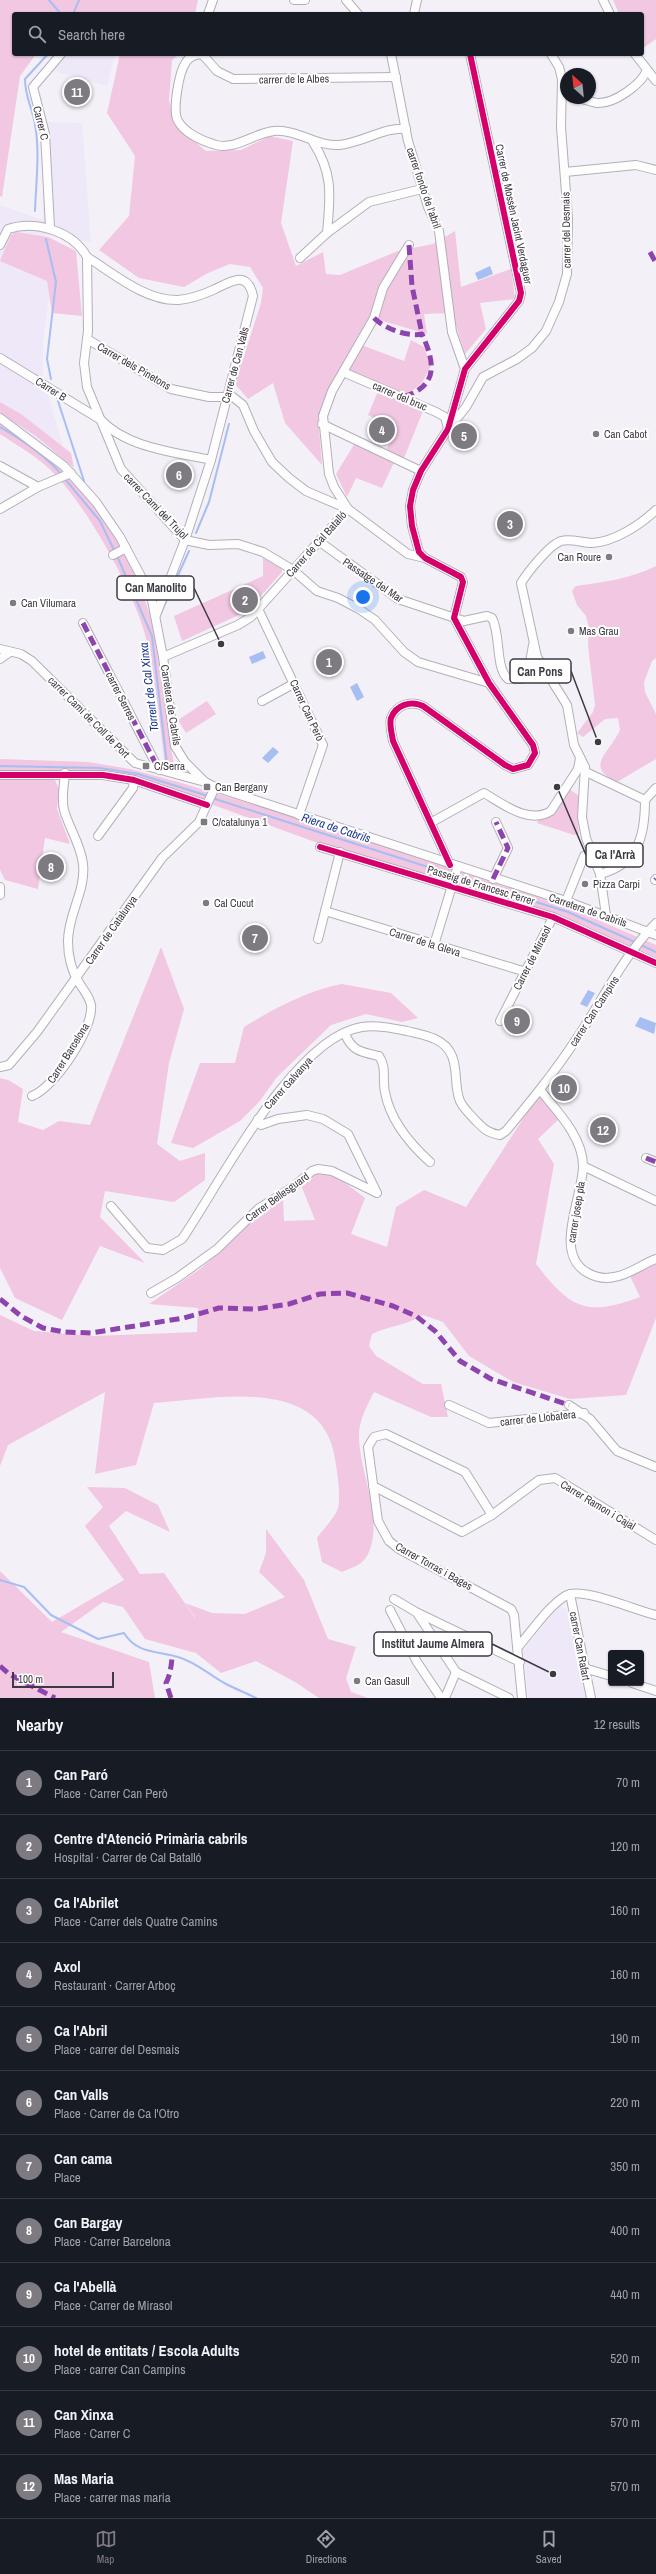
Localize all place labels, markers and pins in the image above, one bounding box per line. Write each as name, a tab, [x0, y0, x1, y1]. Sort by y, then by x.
pin: 11	[64, 77, 90, 107]
pin: 4	[369, 415, 395, 445]
pin: 5	[451, 421, 477, 451]
place label: Can Cabot	[604, 427, 648, 441]
marker: Can Cabot	[591, 429, 601, 439]
pin: 6	[166, 460, 192, 490]
pin: 3	[497, 509, 523, 539]
place label: Can Roure	[557, 550, 601, 564]
marker: Can Roure	[604, 552, 614, 562]
callout: Can Manolito	[117, 576, 194, 600]
pin: 2	[232, 585, 258, 615]
place label: Can Vilumara	[21, 596, 76, 610]
marker: Can Vilumara	[8, 598, 18, 608]
place label: Mas Grau	[579, 624, 619, 638]
marker: Mas Grau	[566, 626, 576, 636]
pin: 1	[316, 647, 342, 677]
callout: Can Pons	[510, 659, 571, 683]
place label: C/Serra	[154, 759, 185, 773]
marker: C/Serra	[141, 761, 151, 771]
place label: Can Bergany	[215, 780, 268, 794]
marker: Can Bergany	[202, 782, 212, 792]
place label: C/catalunya 1	[212, 815, 267, 829]
marker: C/catalunya 1	[199, 817, 209, 827]
callout: Ca l'Arrà	[586, 843, 643, 867]
pin: 8	[38, 852, 64, 882]
place label: Pizza Carpi	[593, 877, 640, 891]
marker: Pizza Carpi	[580, 879, 590, 889]
place label: Cal Cucut	[214, 896, 254, 910]
marker: Cal Cucut	[201, 898, 211, 908]
pin: 7	[242, 923, 268, 953]
pin: 9	[504, 1006, 530, 1036]
pin: 10	[551, 1073, 577, 1103]
pin: 12	[590, 1115, 616, 1145]
callout: Institut Jaume Almera	[374, 1632, 492, 1656]
place label: Can Gasull	[365, 1674, 410, 1688]
marker: Can Gasull	[352, 1676, 362, 1686]

